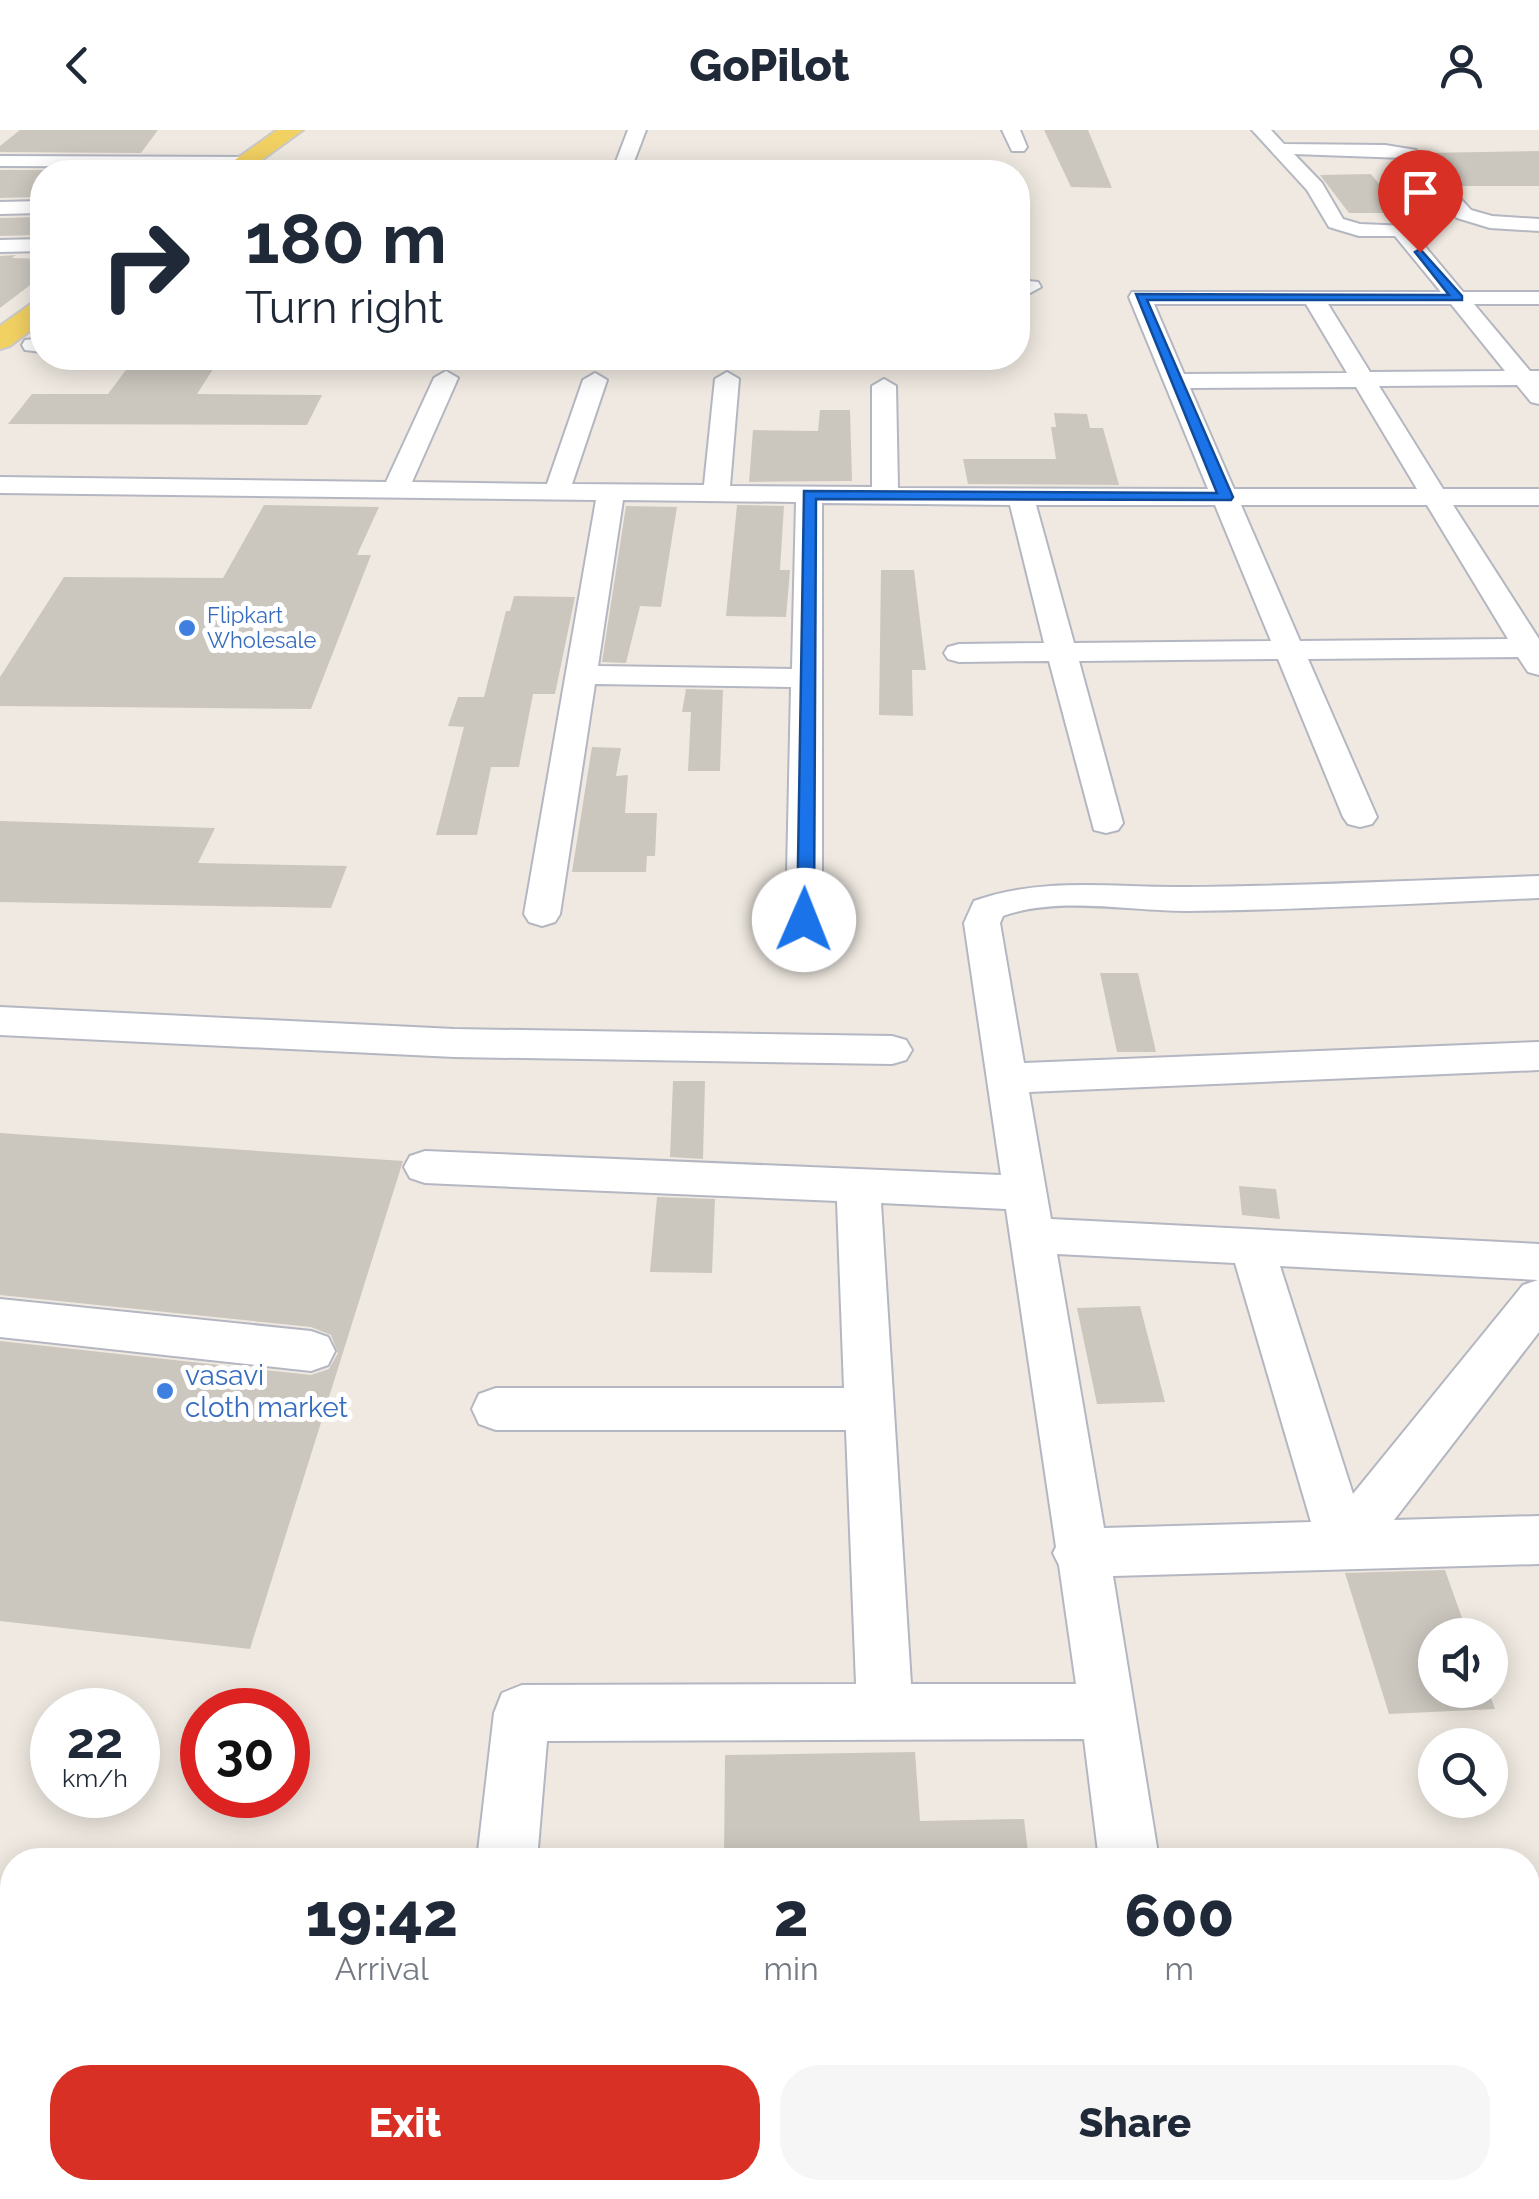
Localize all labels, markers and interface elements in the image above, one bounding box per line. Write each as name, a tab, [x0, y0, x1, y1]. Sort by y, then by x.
icon: back	[50, 38, 105, 93]
icon: person	[1434, 38, 1489, 93]
text: GoPilot	[689, 39, 850, 92]
pin	[1378, 150, 1463, 253]
icon: arrive	[1393, 165, 1448, 220]
text: 180 m	[245, 197, 447, 279]
icon: right	[80, 200, 210, 330]
text: Turn right	[245, 281, 443, 334]
place label: Flipkart Wholesale	[207, 602, 316, 653]
marker: Flipkart Wholesale	[176, 617, 198, 639]
position arrow	[752, 868, 856, 972]
place label: vasavi cloth market	[185, 1359, 348, 1424]
marker: vasavi cloth market	[154, 1380, 176, 1402]
map controls	[1418, 1618, 1508, 1818]
button: sound	[1418, 1618, 1508, 1708]
speed limit sign: 30	[180, 1688, 310, 1818]
text: 22	[67, 1711, 123, 1770]
button: search	[1418, 1728, 1508, 1818]
text: km/h	[62, 1763, 128, 1793]
text: 19:42	[306, 1880, 458, 1950]
text: 2	[774, 1880, 808, 1950]
text: 600	[1124, 1880, 1234, 1950]
text: Arrival	[335, 1950, 429, 1987]
text: min	[764, 1950, 819, 1987]
text: m	[1165, 1950, 1194, 1987]
button: Exit	[50, 2065, 760, 2180]
button: Share	[780, 2065, 1490, 2180]

